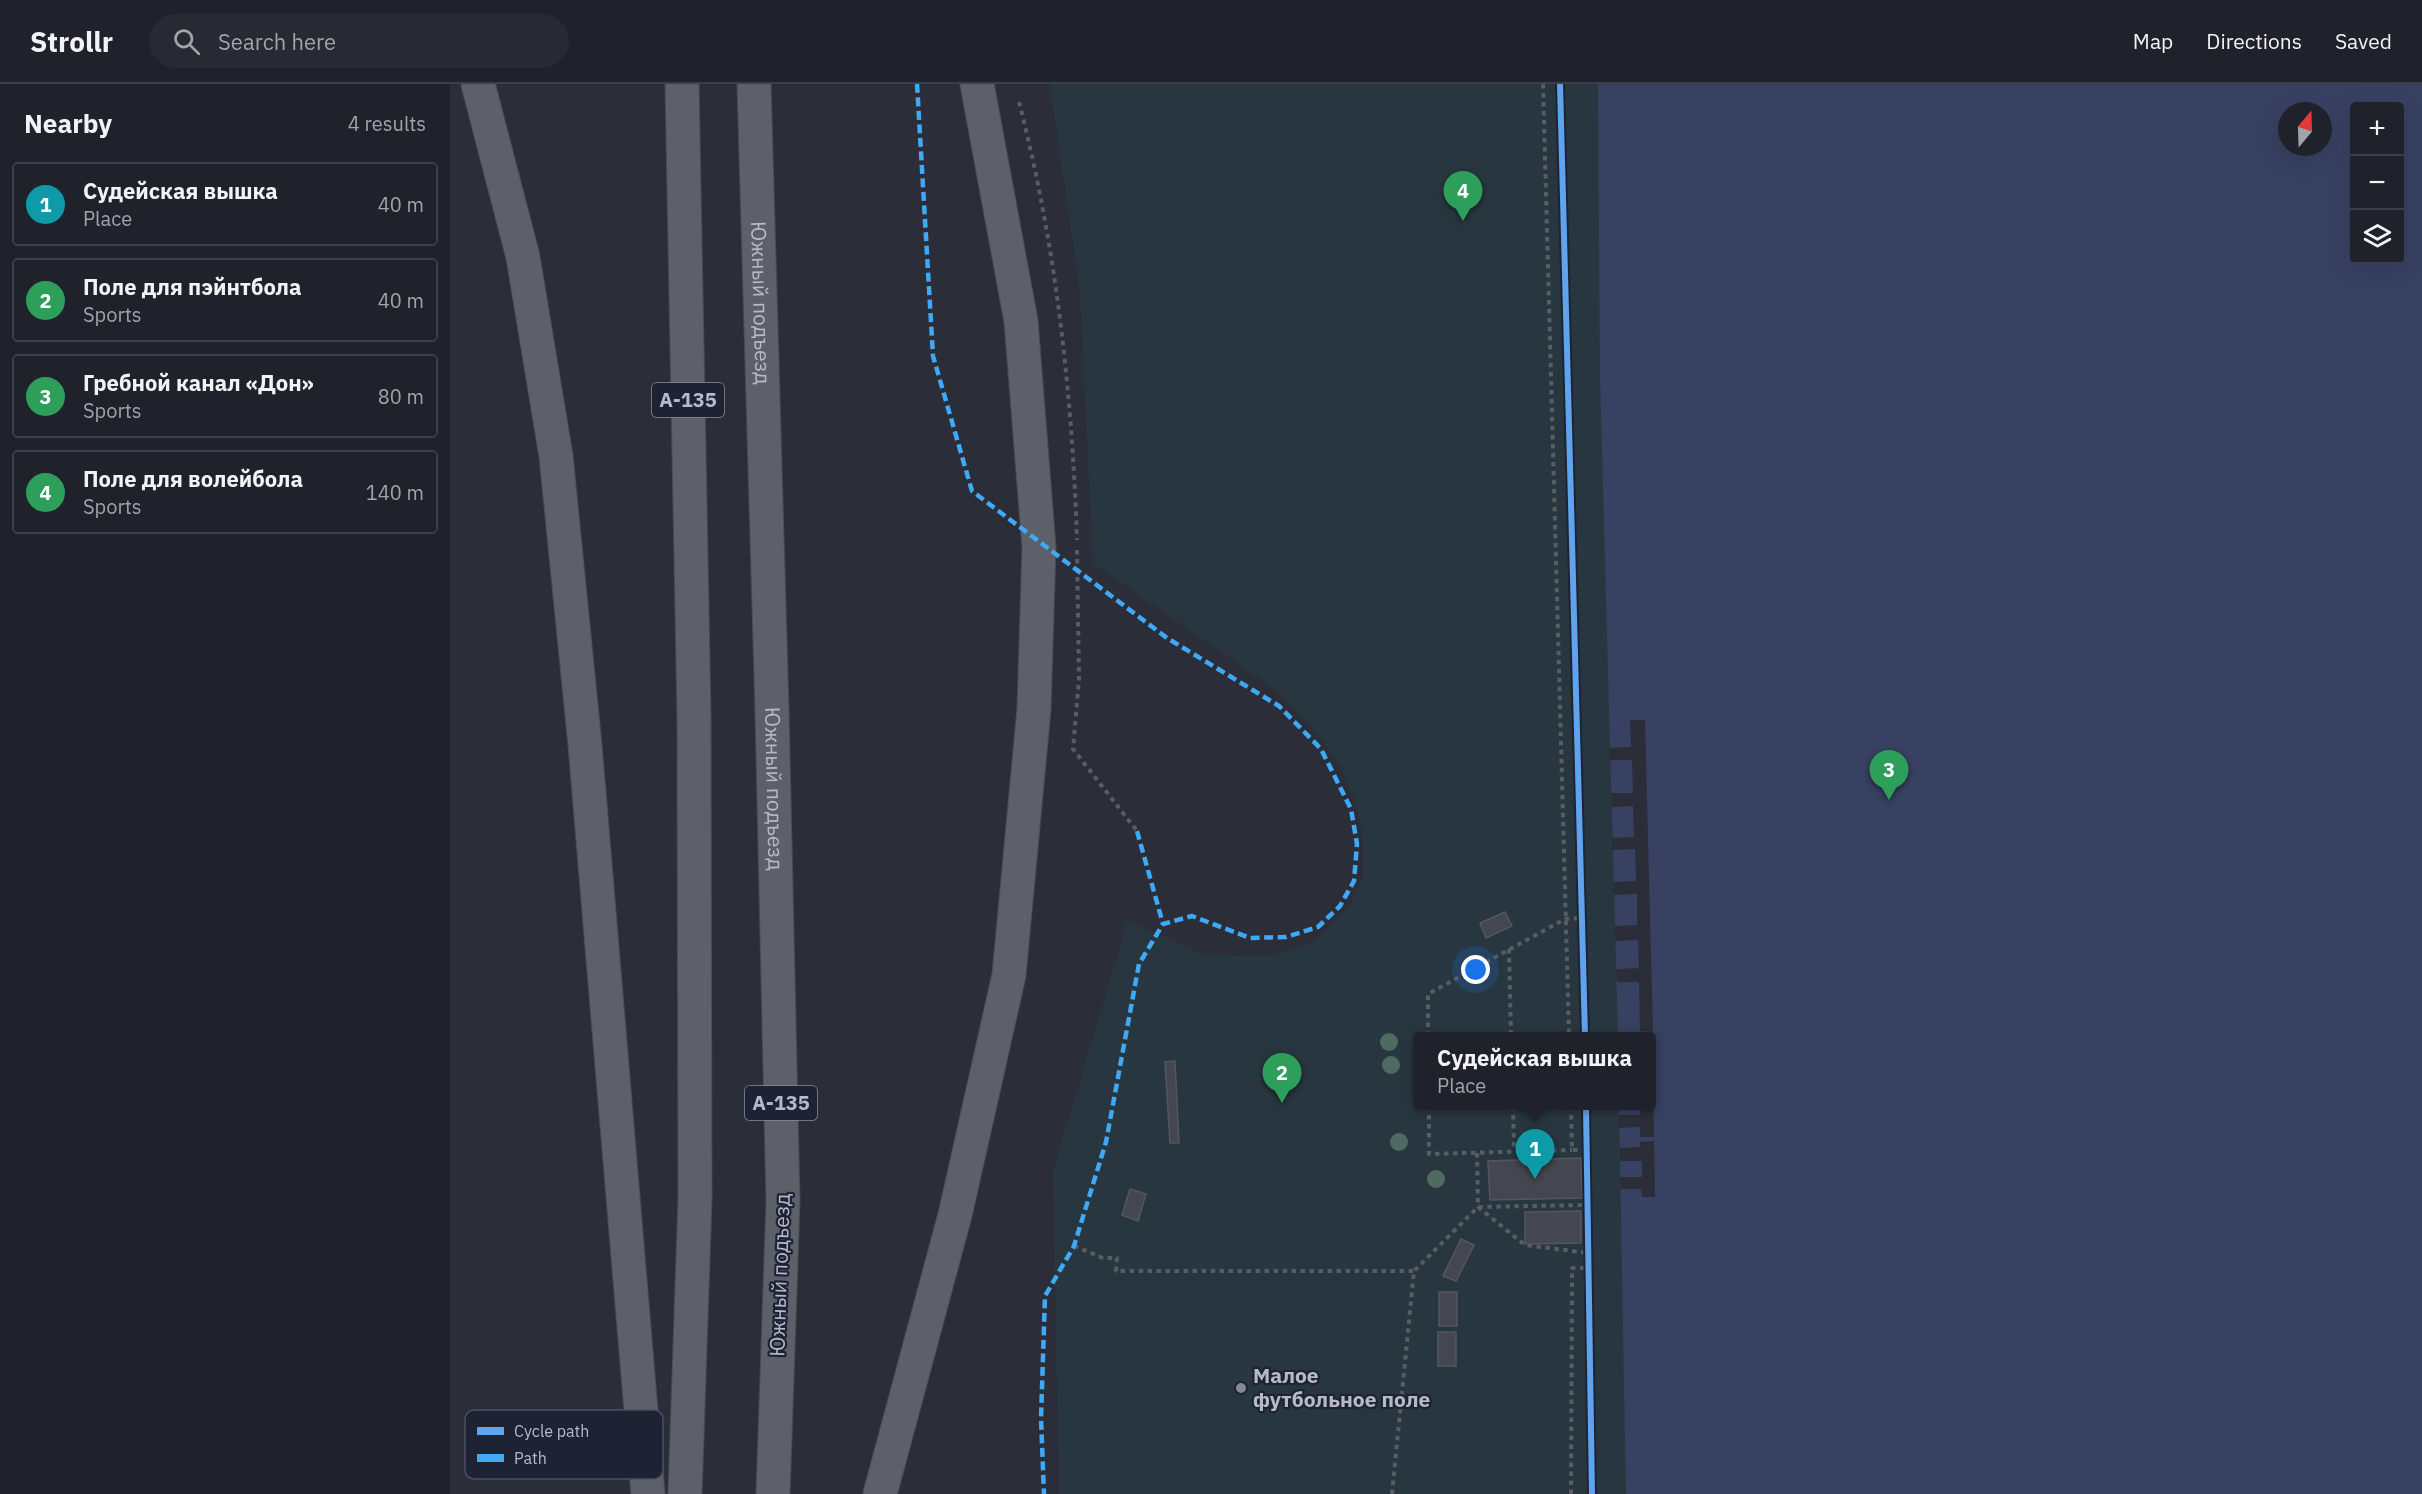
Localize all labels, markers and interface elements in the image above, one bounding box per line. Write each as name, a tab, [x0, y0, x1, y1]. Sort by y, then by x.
search box	[149, 14, 569, 68]
text: Strollr	[30, 23, 113, 60]
icon: search	[170, 25, 203, 58]
text: Search here	[218, 27, 336, 56]
text: Map	[2133, 27, 2173, 55]
text: Directions	[2206, 27, 2302, 55]
text: Saved	[2335, 27, 2392, 55]
north arrow	[2278, 102, 2332, 156]
map controls	[2350, 102, 2404, 264]
button: +	[2350, 102, 2404, 156]
text: Nearby	[24, 106, 112, 140]
text: 4 results	[348, 110, 426, 137]
button: −	[2350, 156, 2404, 210]
pin: 4	[1444, 172, 1482, 221]
text: Судейская вышка	[83, 176, 278, 205]
text: 1	[40, 191, 52, 218]
text: 40 m	[378, 191, 424, 218]
text: Place	[83, 205, 132, 232]
button: layers	[2350, 210, 2404, 264]
street label: Южный подъезд	[745, 221, 778, 385]
text: Поле для пэйнтбола	[83, 272, 302, 301]
text: 2	[40, 287, 52, 314]
text: 40 m	[378, 287, 424, 314]
text: Sports	[83, 301, 142, 328]
text: Гребной канал «Дон»	[83, 368, 314, 397]
text: 3	[40, 383, 52, 410]
text: 80 m	[378, 383, 424, 410]
road number: А-135	[652, 383, 724, 417]
text: Sports	[83, 397, 142, 424]
text: Поле для волейбола	[83, 464, 303, 493]
text: 4	[40, 479, 52, 506]
text: 140 m	[366, 479, 424, 506]
text: Sports	[83, 493, 142, 520]
street label: Южный подъезд	[759, 707, 791, 871]
pin: 3	[1870, 750, 1908, 800]
your location	[1461, 955, 1490, 984]
popup	[1413, 1032, 1656, 1110]
text: Судейская вышка	[1437, 1043, 1632, 1072]
pin: 2	[1262, 1054, 1302, 1103]
text: Place	[1437, 1072, 1486, 1099]
road number: А-135	[745, 1086, 817, 1120]
pin: 1	[1516, 1130, 1554, 1179]
street label: Южный подъезд	[762, 1193, 796, 1357]
place label: Малое футбольное поле	[1253, 1361, 1430, 1413]
marker: Малое футбольное поле	[1234, 1381, 1248, 1395]
legend	[465, 1410, 663, 1479]
text: Cycle path	[514, 1421, 589, 1441]
text: Path	[514, 1448, 547, 1468]

